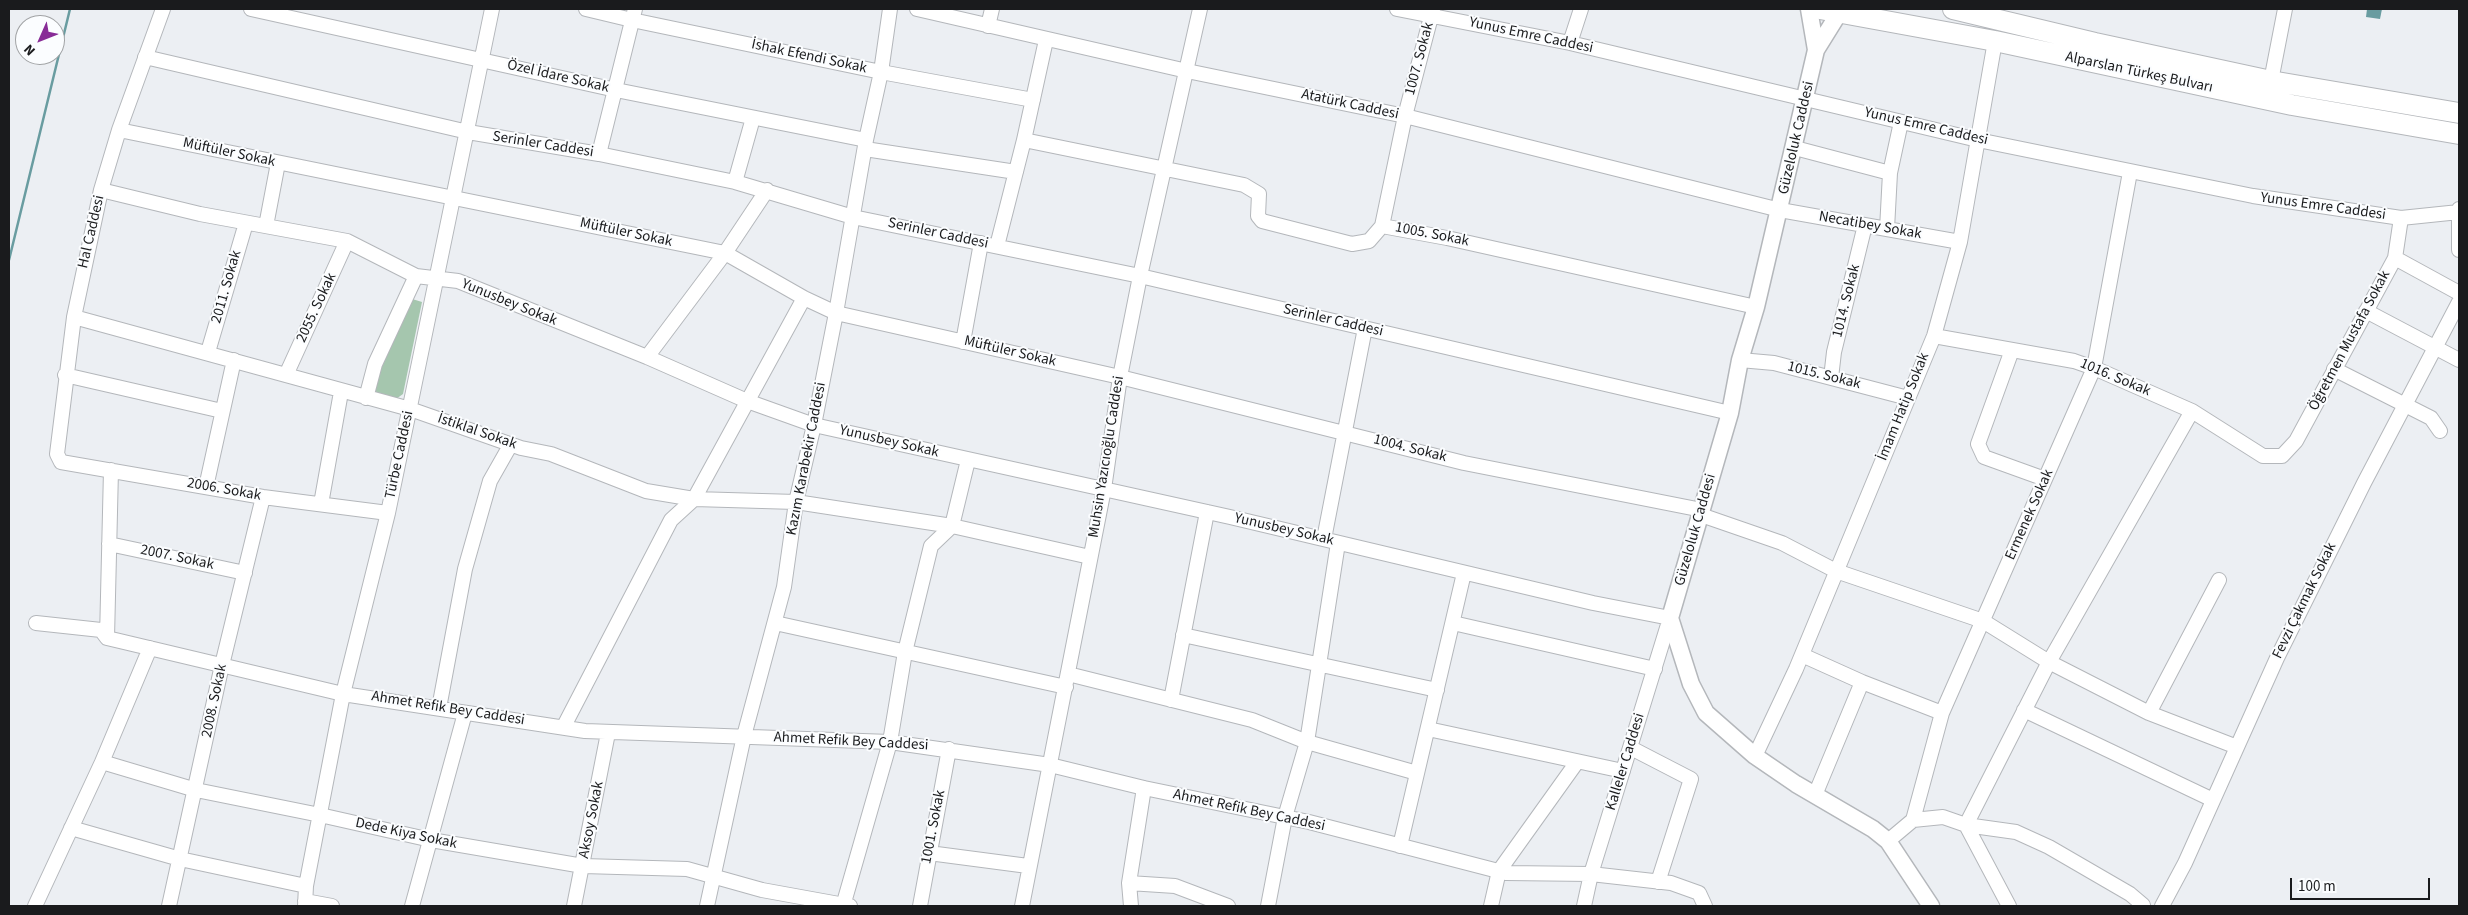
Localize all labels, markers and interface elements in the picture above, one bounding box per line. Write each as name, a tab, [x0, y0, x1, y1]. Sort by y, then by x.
street label: Yunus Emre Caddesi	[1467, 14, 1595, 58]
north arrow	[15, 15, 65, 65]
street label: 1007. Sokak	[1402, 20, 1438, 98]
street label: İshak Efendi Sokak	[750, 36, 868, 78]
text: N	[20, 39, 40, 60]
street label: Alparslan Türkeş Bulvarı	[2064, 49, 2214, 97]
street label: Özel İdare Sokak	[505, 57, 611, 97]
street label: Güzeloluk Caddesi	[1775, 80, 1819, 196]
street label: Atatürk Caddesi	[1300, 86, 1400, 124]
street label: Yunus Emre Caddesi	[1862, 104, 1990, 150]
street label: Serinler Caddesi	[491, 128, 595, 162]
street label: Müftüler Sokak	[181, 134, 277, 172]
street label: Yunus Emre Caddesi	[2259, 189, 2387, 225]
street label: Hal Caddesi	[75, 194, 109, 270]
street label: Necatibey Sokak	[1817, 208, 1923, 244]
street label: Müftüler Sokak	[578, 214, 674, 252]
street label: Serinler Caddesi	[886, 215, 990, 253]
street label: 1005. Sokak	[1393, 219, 1471, 251]
street label: 2011. Sokak	[208, 248, 246, 326]
street label: 1014. Sokak	[1829, 262, 1865, 340]
street label: Öğretmen Mustafa Sokak	[2305, 268, 2395, 414]
street label: 2055. Sokak	[293, 270, 341, 346]
street label: Yunusbey Sokak	[458, 276, 560, 330]
street label: Serinler Caddesi	[1281, 301, 1385, 341]
street label: Müftüler Sokak	[962, 333, 1058, 371]
street label: İmam Hatip Sokak	[1874, 350, 1934, 464]
street label: 1016. Sokak	[2077, 355, 2153, 401]
street label: 1015. Sokak	[1785, 358, 1863, 394]
street label: Muhsin Yazıcıoğlu Caddesi	[1085, 375, 1129, 539]
street label: Kazım Karabekir Caddesi	[783, 381, 831, 537]
street label: Türbe Caddesi	[382, 409, 418, 501]
street label: İstiklal Sokak	[435, 410, 519, 454]
street label: Yunusbey Sokak	[837, 422, 941, 462]
street label: 1004. Sokak	[1371, 431, 1449, 467]
street label: Ermenek Sokak	[2002, 467, 2058, 563]
street label: Güzeloluk Caddesi	[1671, 472, 1721, 588]
street label: 2006. Sokak	[186, 475, 262, 505]
street label: Yunusbey Sokak	[1232, 510, 1336, 550]
street label: Fevzi Çakmak Sokak	[2269, 540, 2341, 662]
street label: 2007. Sokak	[138, 541, 216, 575]
street label: 2008. Sokak	[198, 662, 232, 740]
street label: Ahmet Refik Bey Caddesi	[370, 688, 526, 730]
street label: Kalleler Caddesi	[1603, 711, 1649, 813]
street label: Ahmet Refik Bey Caddesi	[773, 729, 929, 755]
street label: Aksoy Sokak	[576, 780, 608, 860]
street label: Ahmet Refik Bey Caddesi	[1171, 786, 1327, 836]
street label: 1001. Sokak	[918, 788, 950, 866]
street label: Dede Kiya Sokak	[354, 814, 458, 854]
scale bar	[2293, 868, 2433, 900]
text: 100 m	[2298, 876, 2336, 897]

